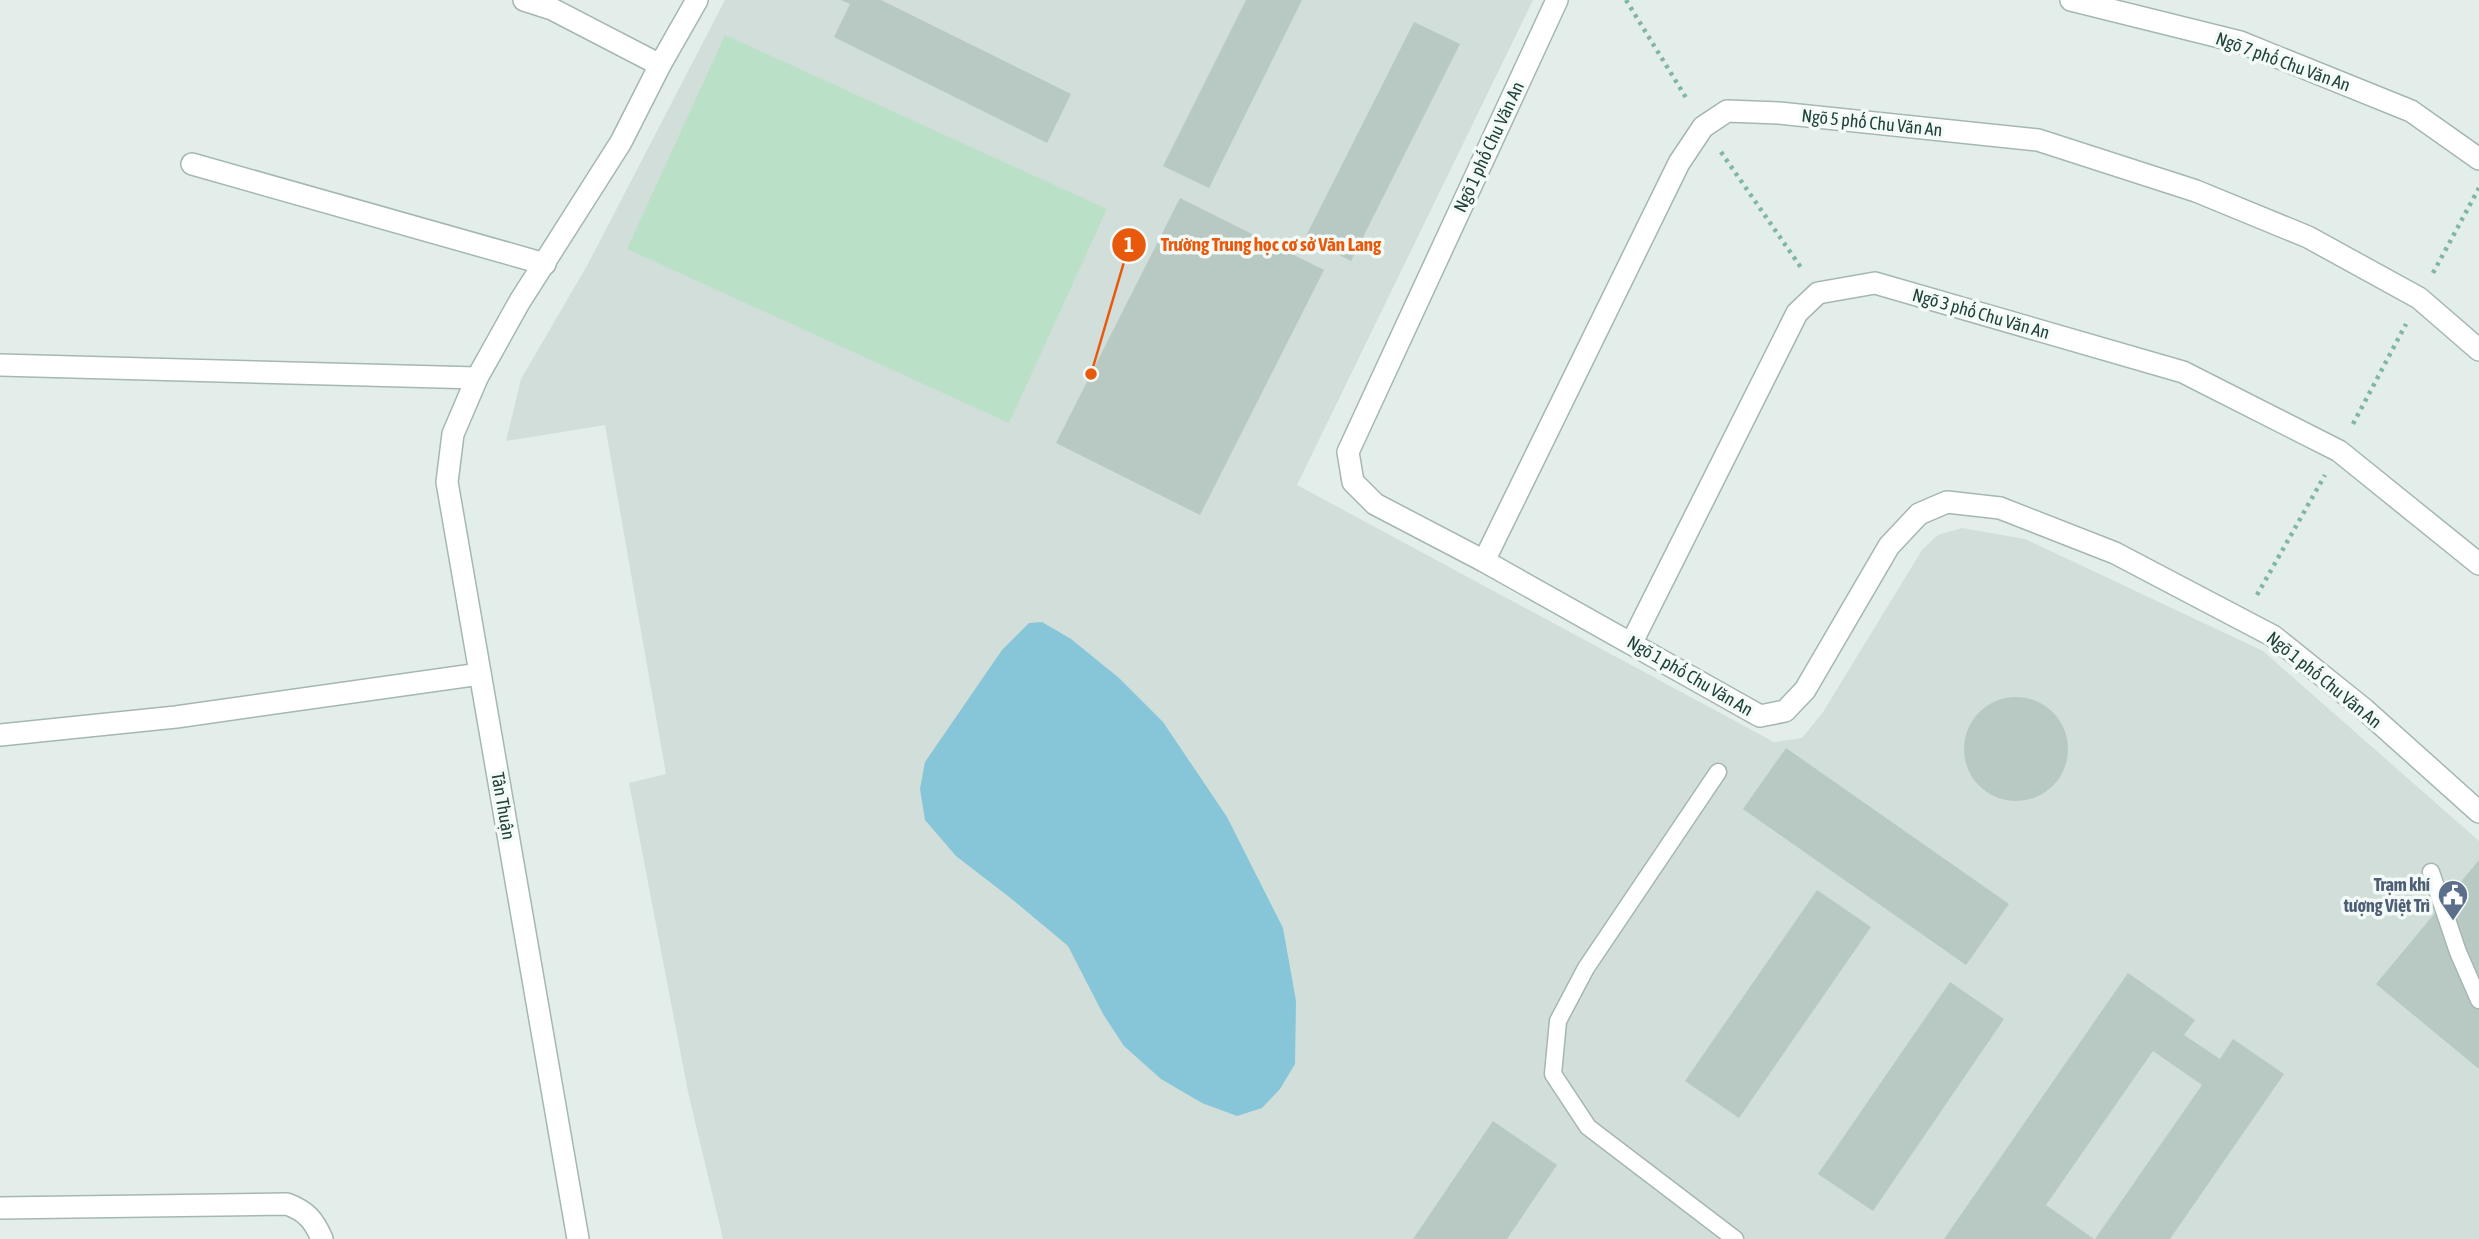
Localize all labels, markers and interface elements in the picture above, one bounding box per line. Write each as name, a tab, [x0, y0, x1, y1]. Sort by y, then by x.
street label: Ngõ 7 phố Chu Văn An	[2213, 27, 2354, 96]
street label: Ngõ 1 phố Chu Văn An	[1448, 78, 1528, 215]
street label: Ngõ 5 phố Chu Văn An	[1801, 104, 1944, 140]
callout: Trường Trung học cơ sở Văn Lang	[1111, 225, 1395, 265]
text: 1	[1124, 232, 1134, 256]
text: Trường Trung học cơ sở Văn Lang	[1161, 233, 1382, 255]
street label: Ngõ 3 phố Chu Văn An	[1910, 283, 2052, 343]
street label: Ngõ 1 phố Chu Văn An	[2263, 626, 2387, 732]
street label: Ngõ 1 phố Chu Văn An	[1624, 630, 1757, 720]
street label: Tân Thuận	[487, 770, 520, 841]
place label: Trạm khí tượng Việt Trì	[2343, 874, 2431, 916]
public building icon: Trạm khí tượng Việt Trì	[2436, 878, 2470, 922]

